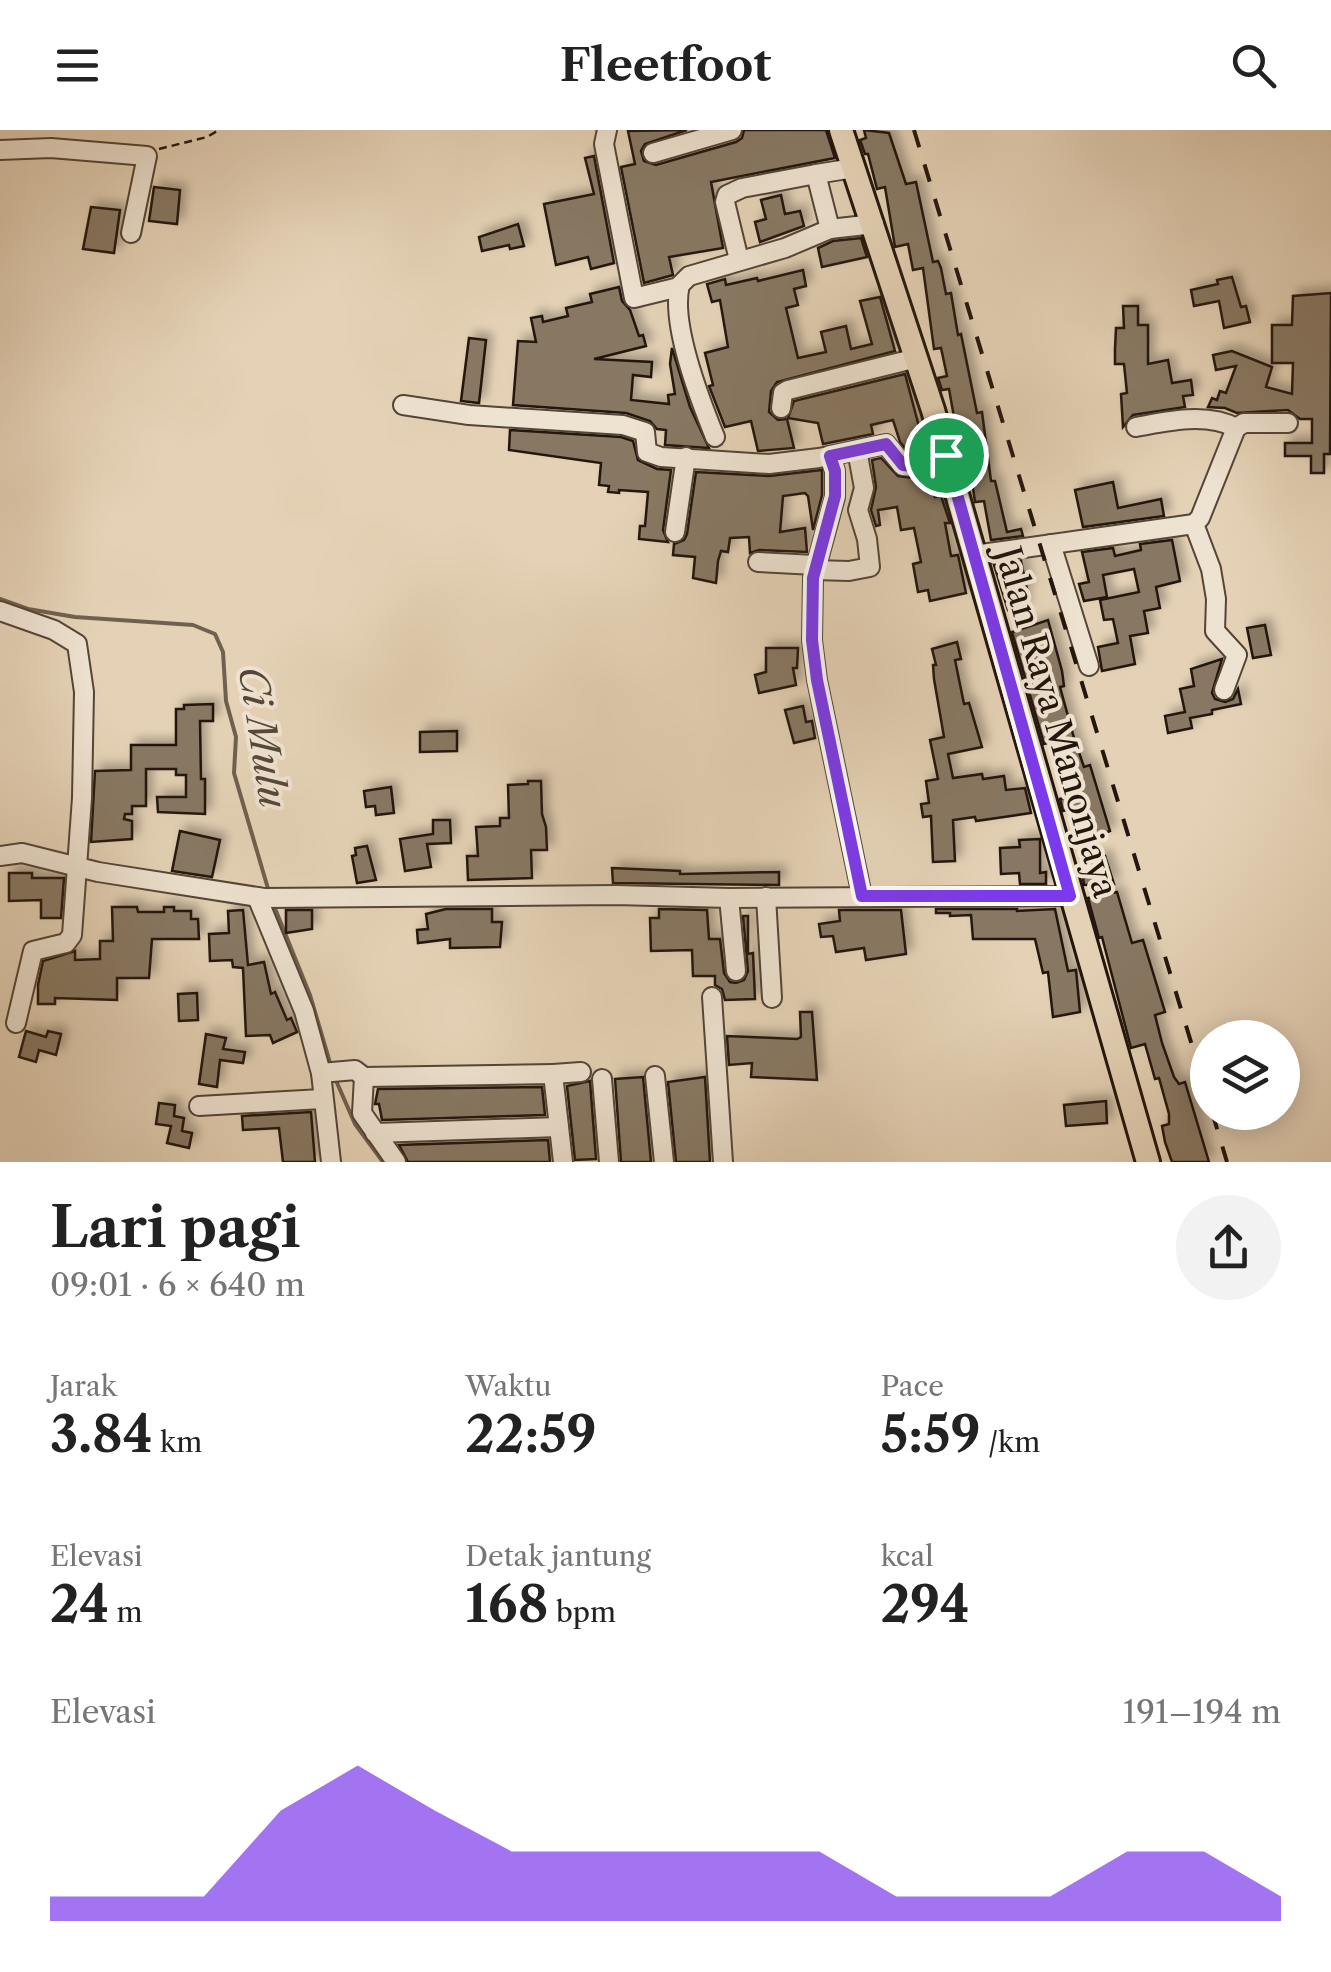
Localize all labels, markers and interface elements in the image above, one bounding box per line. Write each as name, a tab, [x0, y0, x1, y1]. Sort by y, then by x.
text: Fleetfoot	[560, 37, 771, 93]
icon: menu	[50, 38, 105, 93]
icon: search	[1226, 38, 1281, 93]
pin	[904, 413, 989, 498]
icon: arrive	[919, 428, 974, 483]
street label: Jalan Raya Manonjaya	[985, 537, 1128, 903]
water label: Ci Mulu	[229, 663, 297, 812]
map controls	[1190, 1020, 1300, 1130]
button: layers	[1190, 1020, 1300, 1130]
text: Lari pagi	[50, 1194, 300, 1261]
button: share	[1176, 1195, 1281, 1300]
text: 09:01 · 6 × 640 m	[50, 1265, 305, 1304]
text: Jarak	[50, 1369, 117, 1403]
text: Waktu	[465, 1369, 551, 1403]
text: Pace	[881, 1369, 944, 1403]
text: 3.84	[50, 1403, 153, 1465]
text: 22:59	[465, 1403, 597, 1465]
text: 5:59	[881, 1403, 981, 1465]
text: km	[153, 1425, 202, 1459]
text: /km	[981, 1425, 1040, 1459]
text: Elevasi	[50, 1539, 143, 1573]
text: Detak jantung	[465, 1539, 651, 1573]
text: kcal	[881, 1539, 934, 1573]
text: 24	[50, 1573, 109, 1635]
text: 168	[465, 1573, 548, 1635]
text: 294	[881, 1573, 970, 1635]
text: m	[109, 1595, 143, 1629]
text: bpm	[548, 1595, 616, 1629]
text: Elevasi	[50, 1692, 156, 1731]
text: 191–194 m	[1123, 1692, 1281, 1731]

